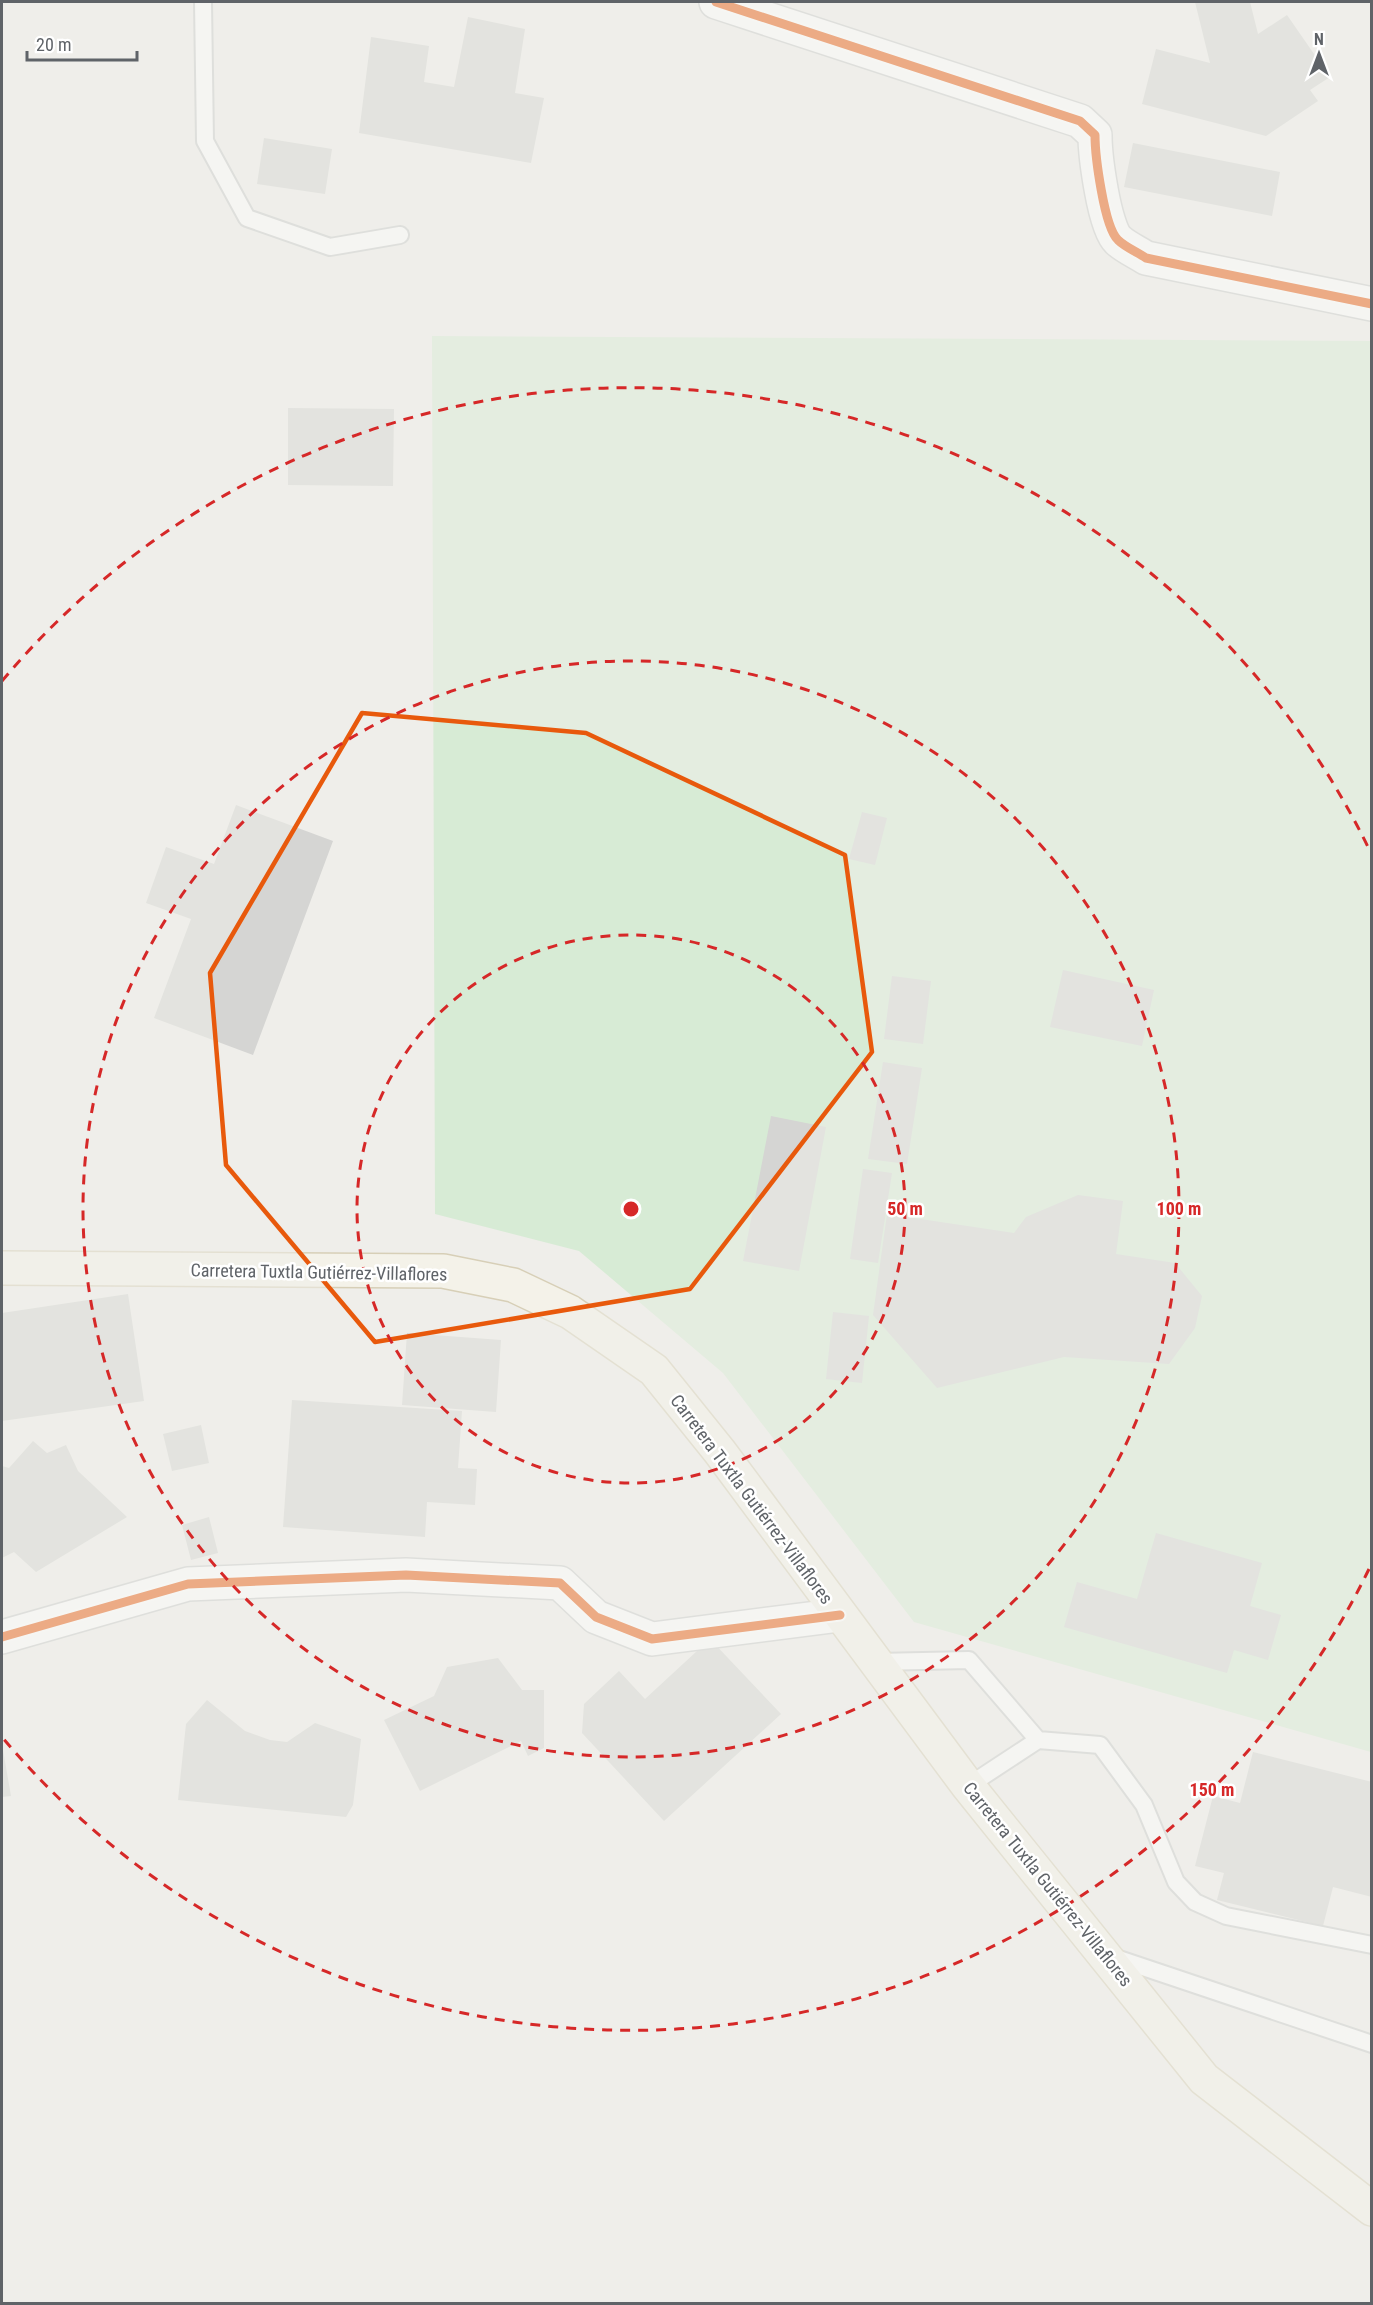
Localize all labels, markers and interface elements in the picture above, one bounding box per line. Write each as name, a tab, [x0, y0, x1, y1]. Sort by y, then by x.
scale bar	[27, 24, 136, 62]
north arrow	[1289, 24, 1349, 84]
text: N	[1314, 30, 1324, 49]
text: 20 m	[36, 34, 71, 55]
text: 50 m	[887, 1198, 923, 1219]
text: 100 m	[1157, 1198, 1201, 1219]
centre of rings	[621, 1199, 641, 1219]
street label: Carretera Tuxtla Gutiérrez-Villaflores	[190, 1259, 448, 1285]
street label: Carretera Tuxtla Gutiérrez-Villaflores	[666, 1390, 838, 1608]
street label: Carretera Tuxtla Gutiérrez-Villaflores	[959, 1778, 1137, 1990]
text: 150 m	[1190, 1779, 1234, 1800]

